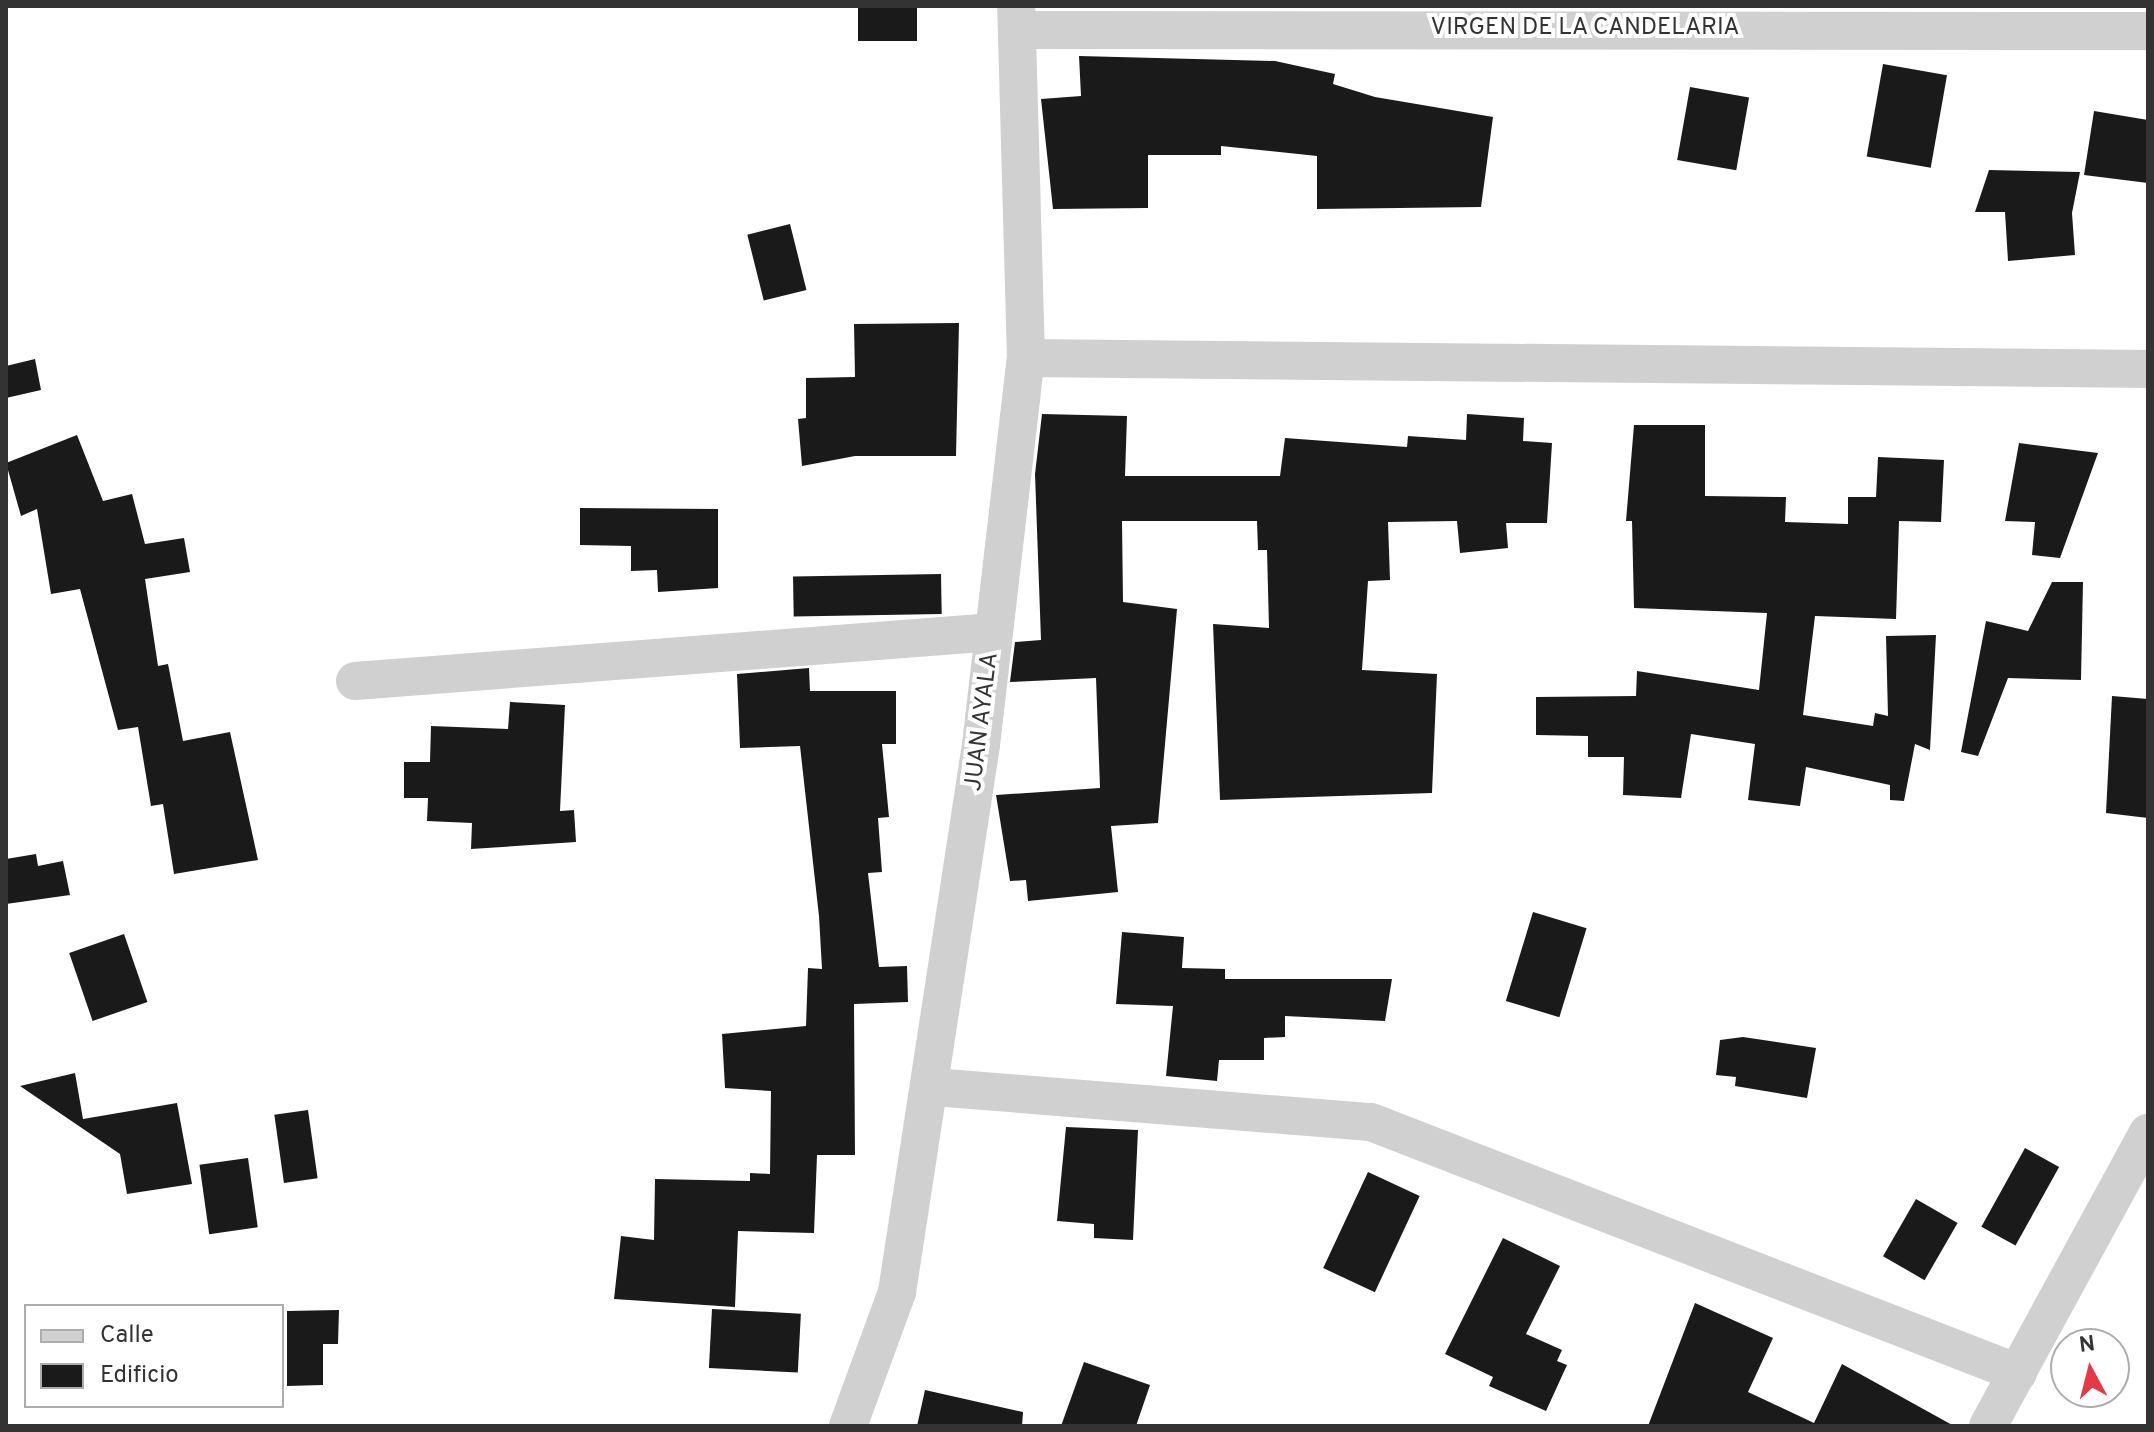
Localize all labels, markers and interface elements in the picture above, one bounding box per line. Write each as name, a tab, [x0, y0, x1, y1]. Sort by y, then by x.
street label: VIRGEN DE LA CANDELARIA	[1430, 15, 1740, 43]
street label: JUAN AYALA	[960, 651, 1006, 793]
legend	[24, 1304, 284, 1408]
text: Calle	[100, 1321, 154, 1351]
north arrow	[2050, 1328, 2130, 1408]
text: N	[2078, 1331, 2097, 1360]
text: Edificio	[100, 1361, 179, 1391]

